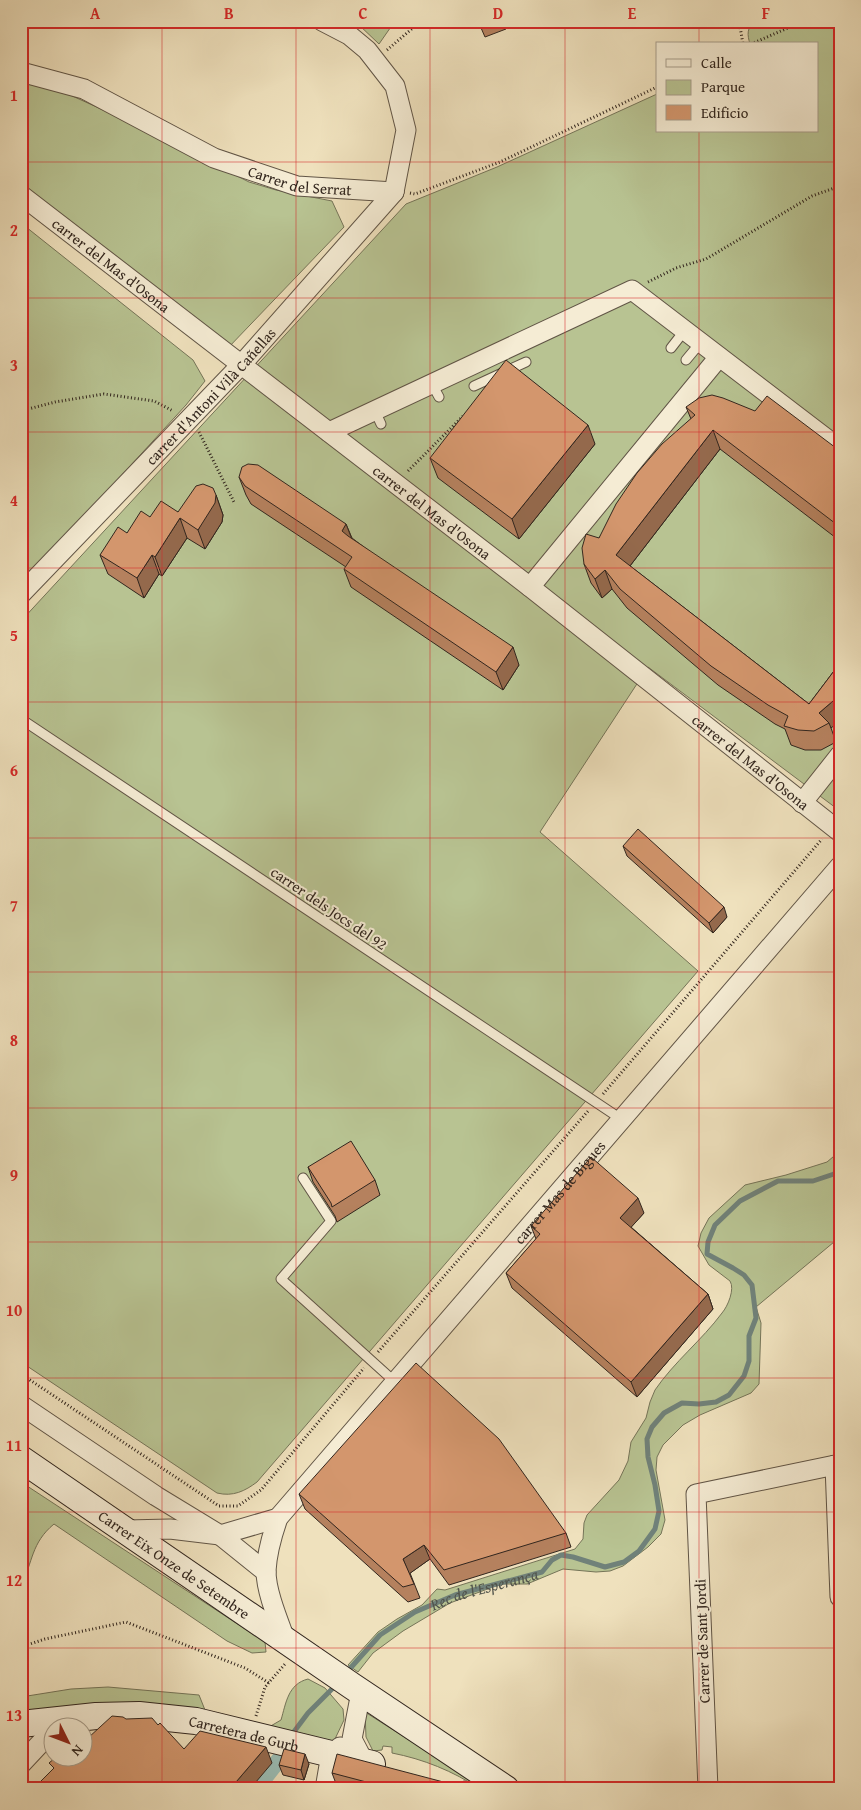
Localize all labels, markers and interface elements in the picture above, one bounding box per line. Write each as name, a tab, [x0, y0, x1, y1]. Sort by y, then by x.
text: A	[90, 1, 101, 25]
text: B	[224, 1, 234, 25]
text: C	[358, 1, 368, 25]
text: D	[493, 1, 503, 25]
text: E	[628, 1, 637, 25]
text: F	[762, 1, 770, 25]
legend	[656, 42, 818, 132]
text: Calle	[701, 52, 732, 73]
text: Parque	[701, 76, 745, 97]
text: 1	[10, 83, 18, 107]
text: Edificio	[701, 102, 749, 123]
street label: Carrer del Serrat	[246, 160, 353, 200]
street label: carrer del Mas d'Osona	[48, 212, 175, 317]
text: 2	[10, 218, 18, 242]
street label: carrer d'Antoni Vilà Cañellas	[140, 323, 280, 469]
text: 3	[10, 353, 18, 377]
street label: carrer del Mas d'Osona	[369, 459, 496, 564]
text: 4	[10, 488, 18, 512]
text: 5	[10, 623, 18, 647]
street label: carrer del Mas d'Osona	[688, 709, 814, 814]
text: 6	[10, 758, 18, 782]
street label: carrer dels Jocs del 92	[267, 861, 391, 955]
text: 7	[10, 893, 18, 917]
text: 8	[10, 1028, 18, 1052]
street label: carrer Mas de Bigues	[508, 1135, 610, 1248]
text: 9	[10, 1163, 18, 1187]
text: 10	[6, 1298, 22, 1322]
text: 11	[6, 1433, 22, 1457]
street label: Carrer Eix Onze de Setembre	[95, 1505, 254, 1624]
water label: Rec de l'Esperança	[425, 1561, 541, 1617]
text: 12	[6, 1568, 22, 1592]
street label: Carrer de Sant Jordi	[689, 1579, 715, 1703]
text: 13	[6, 1703, 22, 1727]
street label: Carretera de Gurb	[188, 1710, 301, 1756]
north arrow	[42, 1718, 92, 1768]
text: N	[67, 1741, 88, 1761]

